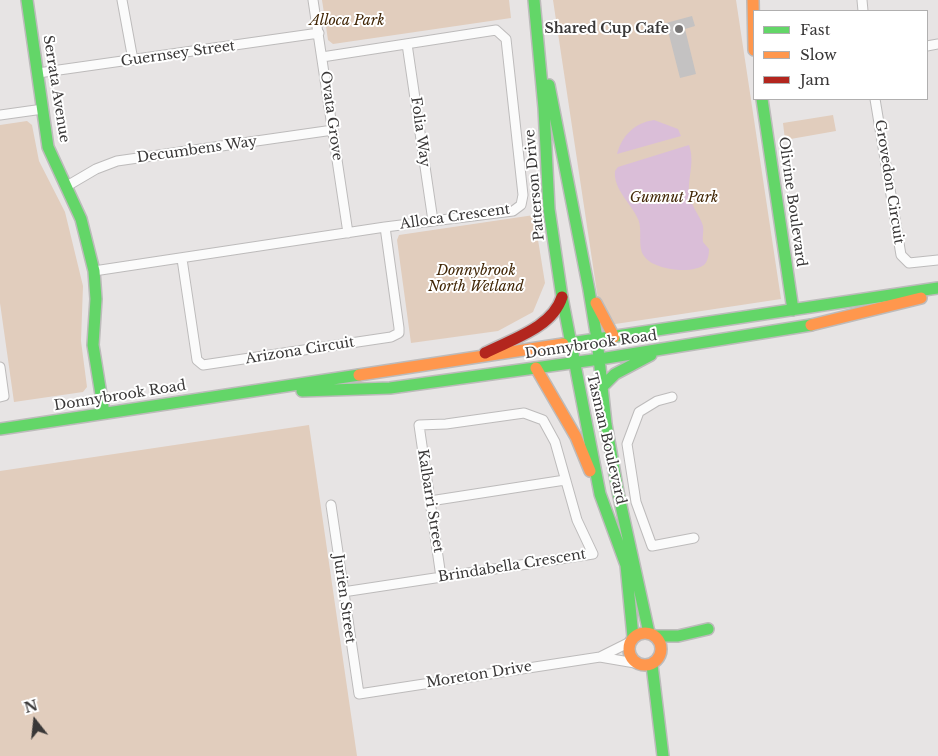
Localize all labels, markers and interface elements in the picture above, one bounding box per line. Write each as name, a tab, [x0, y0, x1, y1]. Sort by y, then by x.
legend	[753, 10, 928, 100]
park label: Alloca Park	[310, 13, 384, 29]
text: Fast	[800, 20, 830, 39]
place label: Shared Cup Cafe	[544, 21, 669, 37]
marker: Shared Cup Cafe	[673, 23, 685, 35]
street label: Serrata Avenue	[39, 34, 73, 144]
street label: Guernsey Street	[120, 38, 236, 70]
text: Slow	[800, 45, 837, 64]
street label: Ovata Grove	[316, 70, 346, 162]
text: Jam	[800, 70, 830, 89]
street label: Folia Way	[407, 96, 433, 168]
street label: Grovedon Circuit	[871, 119, 907, 245]
street label: Patterson Drive	[522, 129, 548, 241]
street label: Decumbens Way	[136, 133, 258, 167]
street label: Olivine Boulevard	[775, 136, 809, 268]
park label: Gumnut Park	[630, 190, 718, 206]
street label: Alloca Crescent	[399, 201, 511, 233]
park label: Donnybrook North Wetland	[428, 263, 524, 296]
street label: Donnybrook Road	[524, 327, 658, 363]
street label: Arizona Circuit	[244, 334, 356, 368]
street label: Tasman Boulevard	[583, 372, 629, 506]
street label: Donnybrook Road	[53, 377, 187, 415]
street label: Kalbarri Street	[414, 448, 446, 554]
street label: Brindabella Crescent	[437, 546, 587, 586]
street label: Jurien Street	[329, 553, 359, 645]
street label: Moreton Drive	[425, 658, 533, 692]
north arrow	[10, 696, 60, 746]
text: N	[22, 696, 40, 717]

